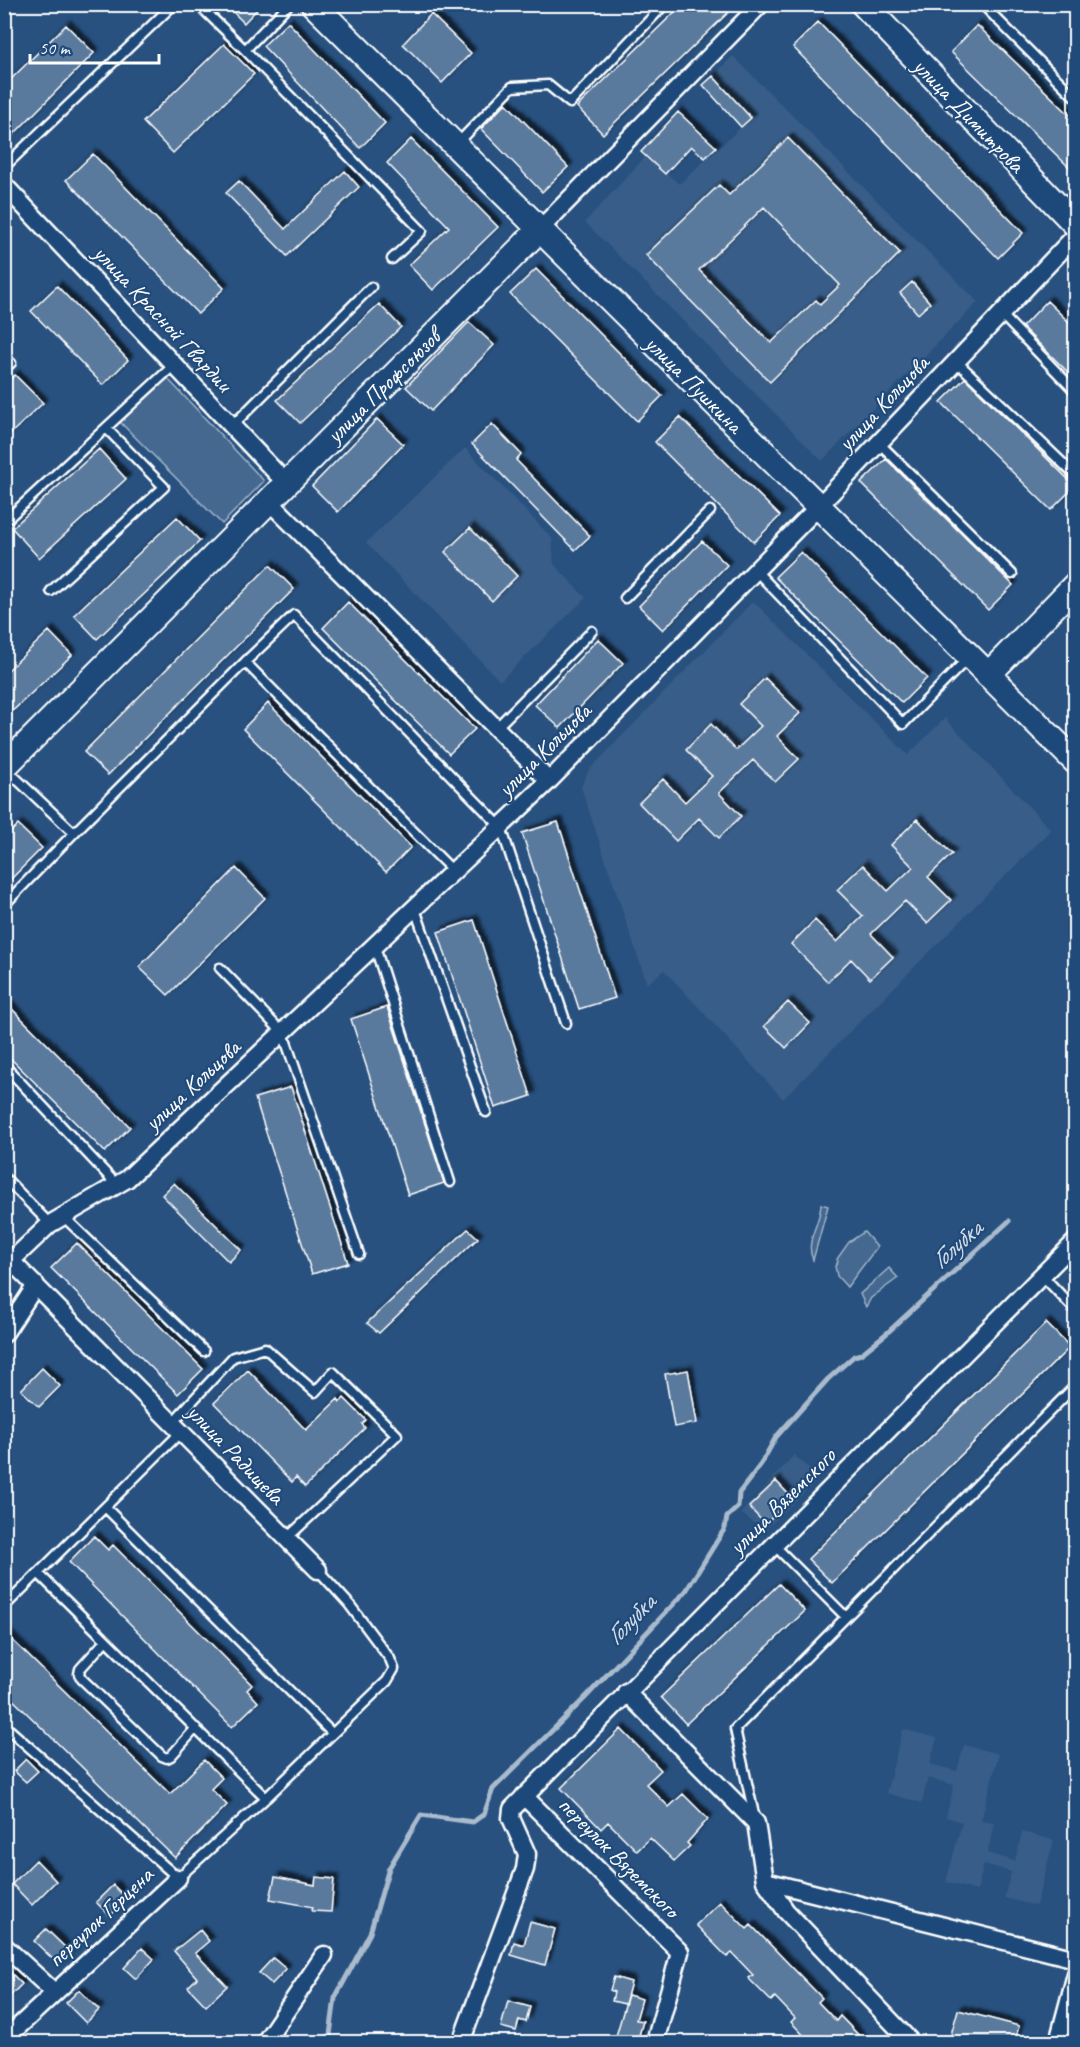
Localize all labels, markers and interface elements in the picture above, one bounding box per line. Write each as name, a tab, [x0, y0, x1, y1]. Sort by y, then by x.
scale bar	[30, 27, 159, 65]
text: 50 m	[39, 37, 72, 59]
street label: улица Димитрова	[905, 50, 1032, 180]
street label: улица Красной Гвардии	[86, 237, 240, 400]
street label: улица Профсоюзов	[318, 318, 451, 451]
street label: улица Пушкина	[637, 327, 751, 441]
street label: улица Кольцова	[829, 347, 937, 459]
street label: улица Кольцова	[489, 695, 599, 805]
street label: улица Кольцова	[136, 1031, 248, 1139]
water label: Голубка	[923, 1210, 992, 1276]
street label: улица Радищева	[179, 1396, 292, 1512]
street label: улица Вяземского	[721, 1440, 843, 1562]
water label: Голубка	[598, 1584, 665, 1652]
street label: переулок Вяземского	[552, 1790, 688, 1926]
street label: переулок Герцена	[41, 1859, 161, 1974]

